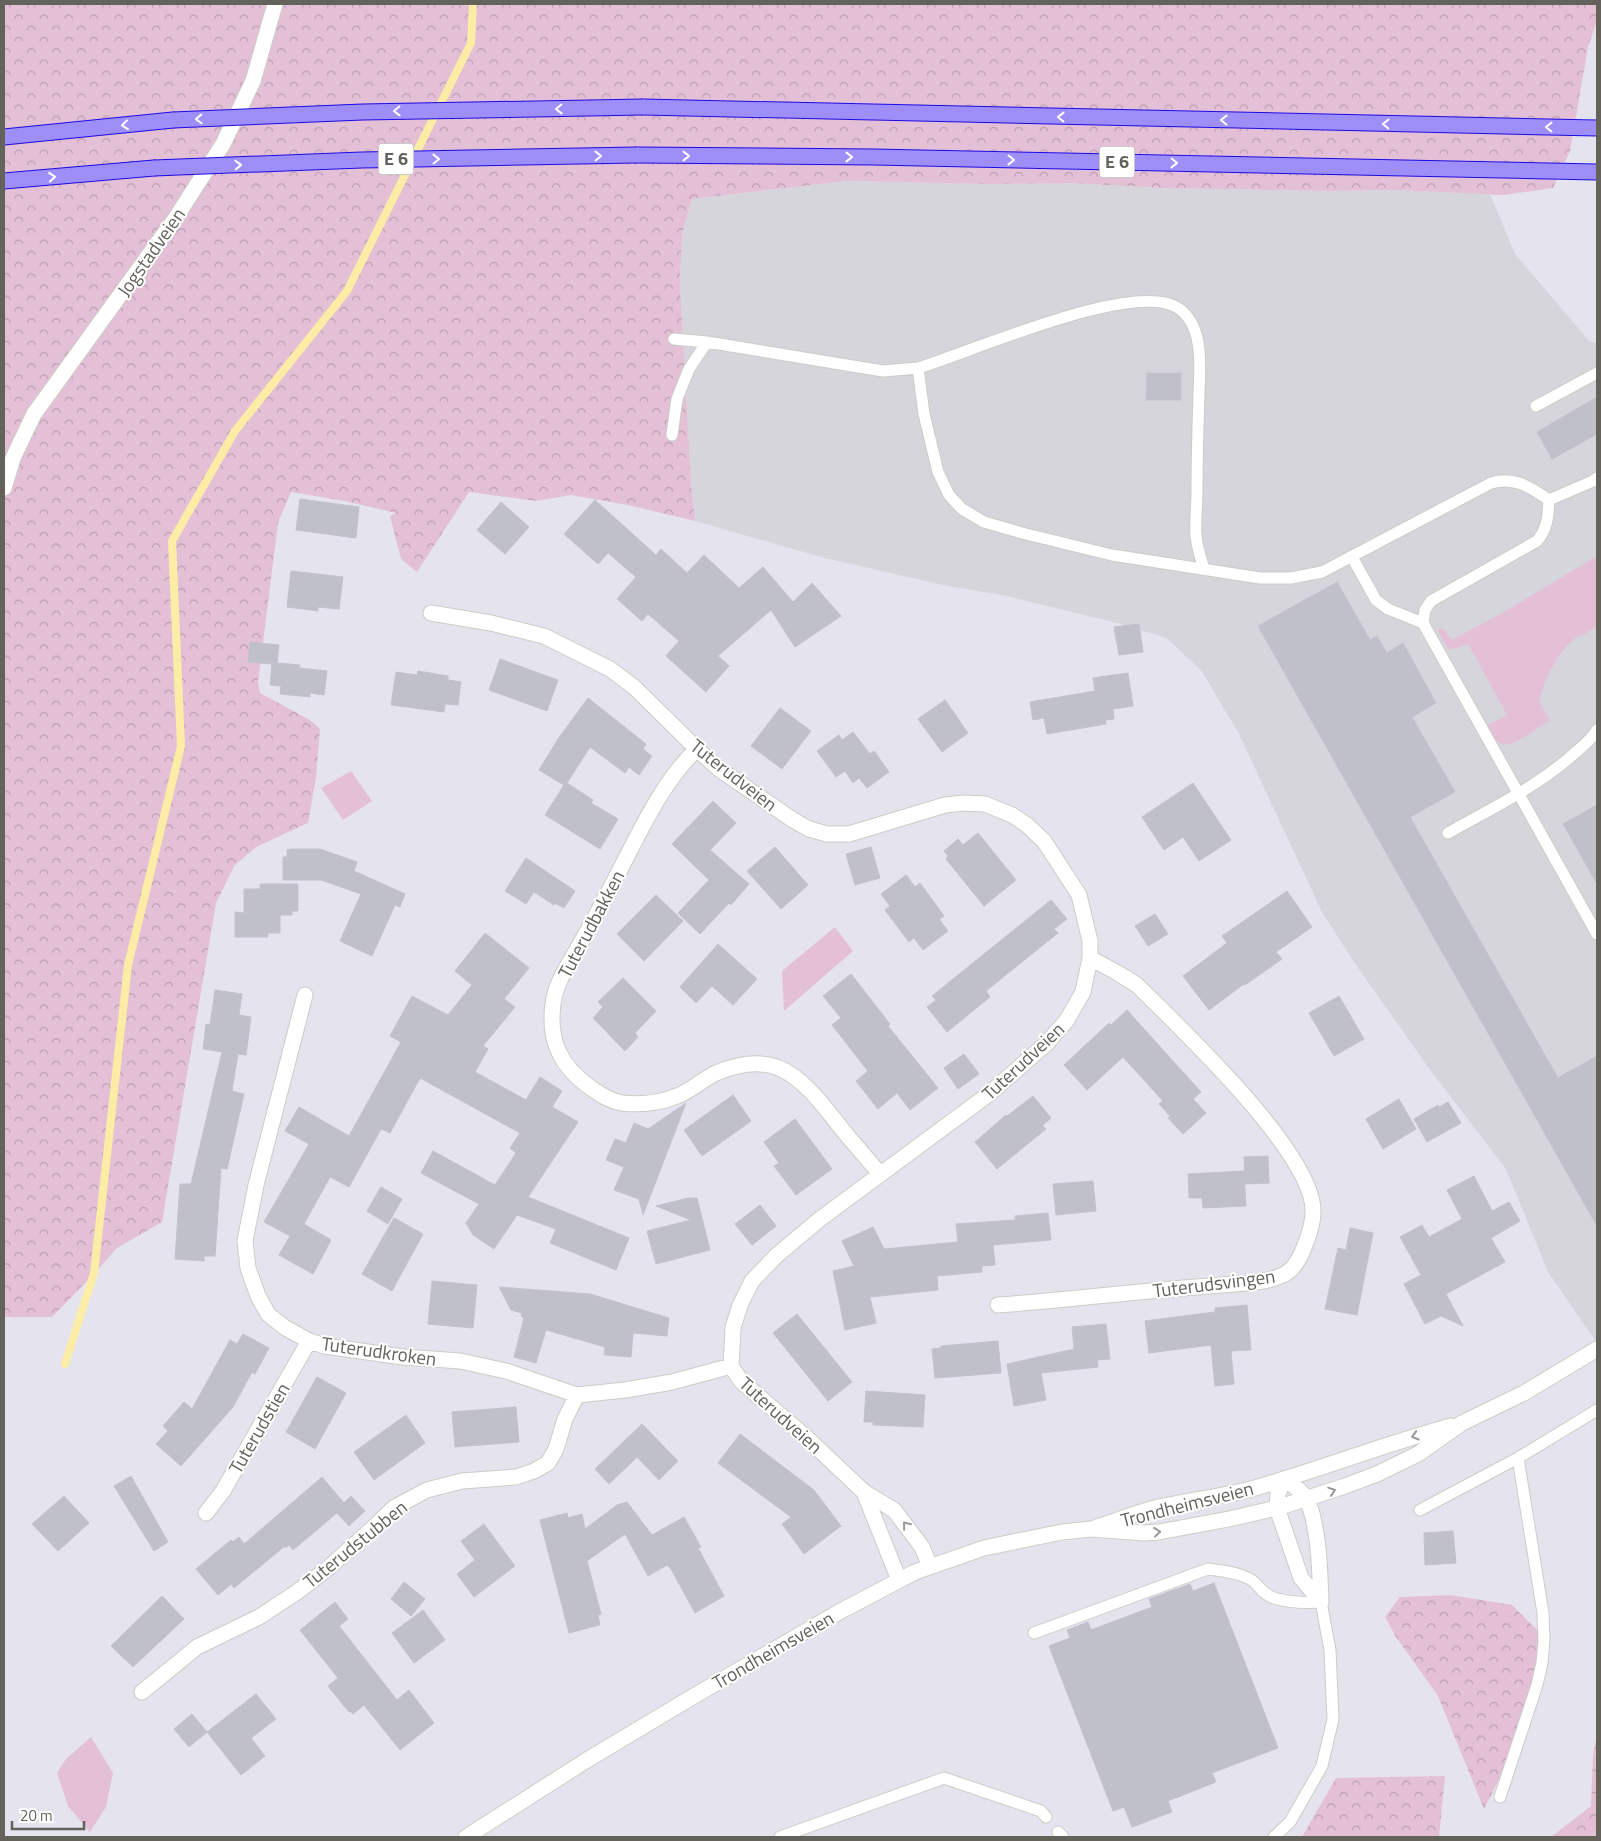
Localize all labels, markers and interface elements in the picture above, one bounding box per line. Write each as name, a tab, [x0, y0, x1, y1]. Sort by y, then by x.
one-way arrow	[555, 103, 563, 114]
one-way arrow	[392, 106, 400, 116]
one-way arrow	[1057, 111, 1065, 122]
one-way arrow	[195, 113, 203, 124]
one-way arrow	[1219, 115, 1227, 126]
one-way arrow	[120, 119, 128, 130]
one-way arrow	[1382, 119, 1390, 129]
one-way arrow	[1544, 122, 1552, 132]
road number: E 6	[378, 144, 414, 174]
road number: E 6	[1100, 146, 1134, 178]
one-way arrow	[594, 151, 602, 161]
one-way arrow	[682, 151, 690, 161]
one-way arrow	[845, 152, 853, 162]
one-way arrow	[432, 153, 440, 164]
one-way arrow	[1008, 155, 1015, 165]
one-way arrow	[1170, 158, 1178, 169]
one-way arrow	[234, 159, 242, 170]
one-way arrow	[49, 172, 57, 183]
street label: Jogstadveien	[109, 201, 192, 302]
street label: Tuterudveien	[684, 731, 784, 818]
street label: Tuterudbakken	[550, 865, 631, 983]
street label: Tuterudveien	[975, 1015, 1071, 1107]
street label: Tuterudsvingen	[1151, 1261, 1277, 1304]
street label: Tuterudkroken	[320, 1328, 438, 1373]
street label: Tuterudveien	[733, 1369, 830, 1460]
street label: Tuterudstien	[221, 1377, 296, 1479]
one-way arrow	[1412, 1430, 1420, 1440]
street label: Trondheimsveien	[1117, 1473, 1256, 1534]
one-way arrow	[1327, 1486, 1335, 1496]
street label: Tuterudstubben	[296, 1492, 413, 1595]
one-way arrow	[902, 1521, 911, 1530]
one-way arrow	[1153, 1527, 1161, 1538]
street label: Trondheimsveien	[707, 1603, 839, 1696]
scale bar	[12, 1798, 85, 1830]
text: 20 m	[20, 1804, 53, 1827]

